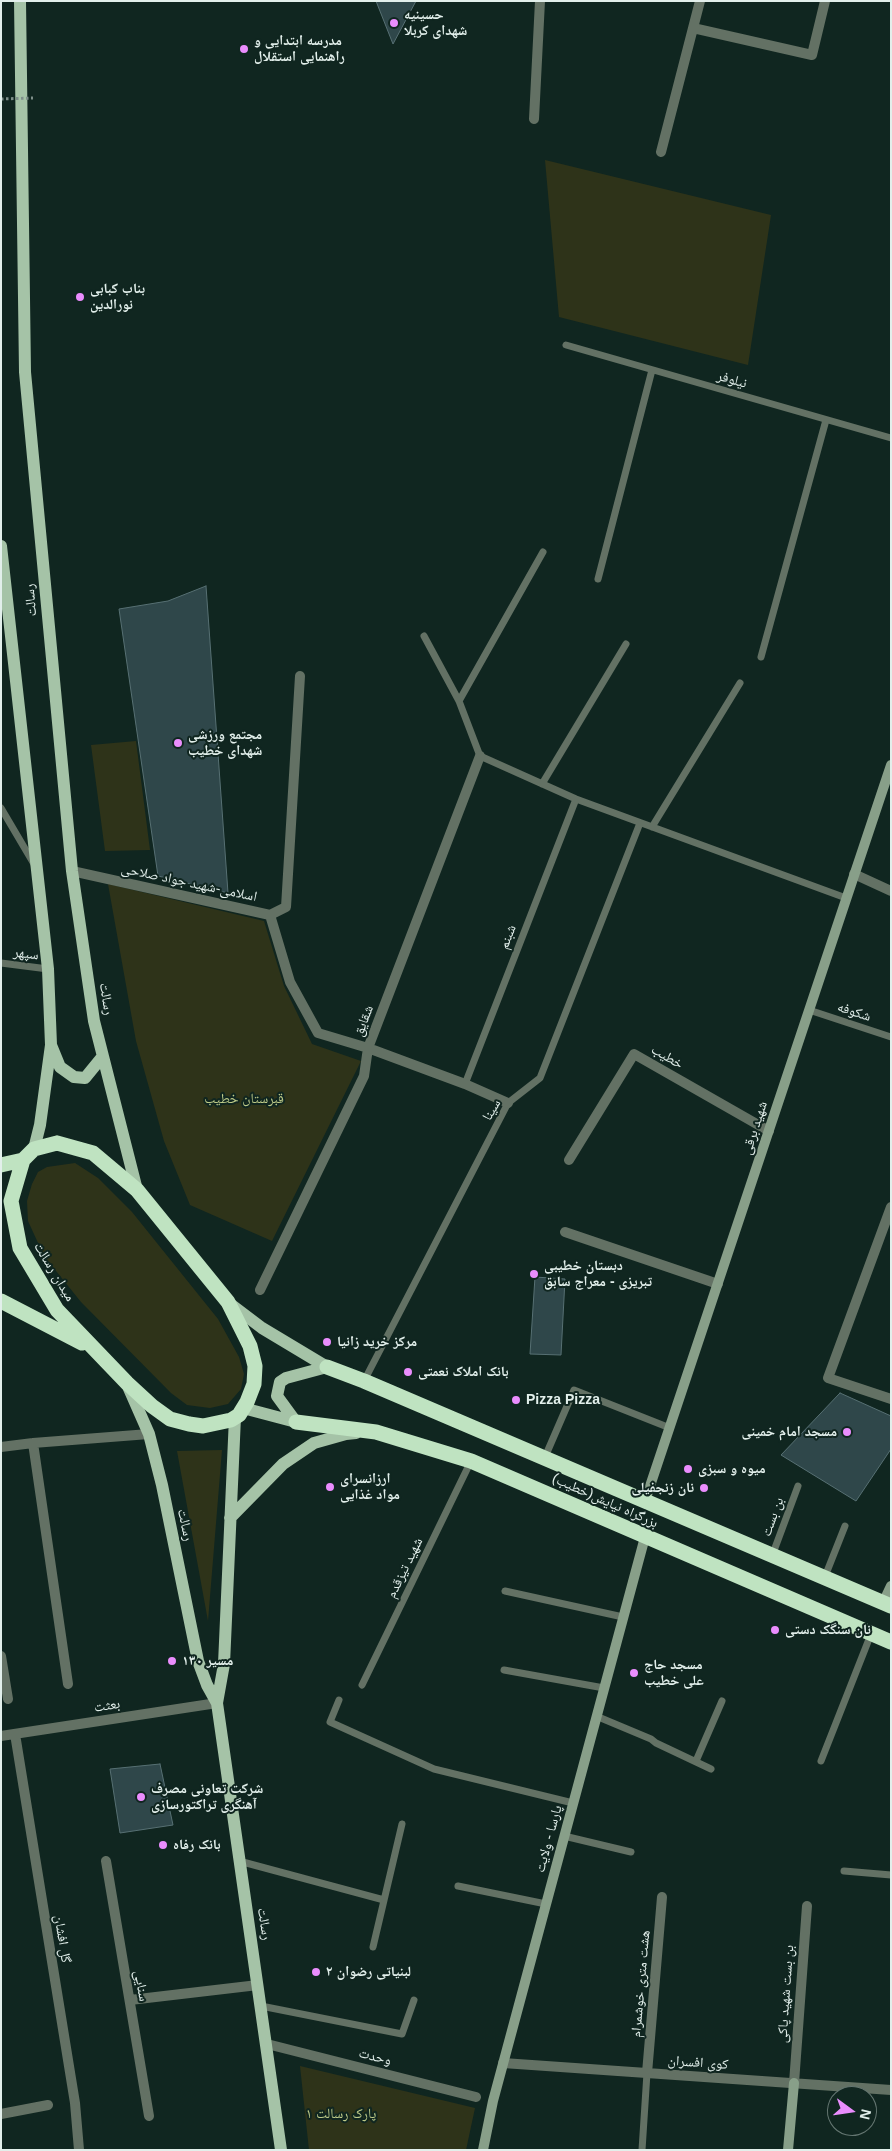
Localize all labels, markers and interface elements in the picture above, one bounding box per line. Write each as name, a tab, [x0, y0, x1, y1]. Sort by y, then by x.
place label: حسینیه شهدای کربلا	[404, 7, 467, 40]
marker: حسینیه شهدای کربلا	[388, 17, 400, 29]
place label: مدرسه ابتدایی و راهنمایی استقلال	[254, 33, 345, 65]
marker: مدرسه ابتدایی و راهنمایی استقلال	[238, 43, 250, 55]
place label: بناب کبابی نورالدین	[90, 281, 145, 314]
marker: بناب کبابی نورالدین	[74, 291, 86, 303]
street label: نیلوفر	[715, 368, 749, 392]
street label: رسالت	[21, 583, 41, 617]
place label: مجتمع ورزشی شهدای خطیب	[188, 727, 262, 760]
marker: مجتمع ورزشی شهدای خطیب	[172, 737, 184, 749]
street label: اسلامی-شهید جواد صلاحی	[120, 860, 258, 906]
street label: شبنم	[496, 922, 520, 952]
street label: سپهر	[12, 944, 40, 964]
street label: رسالت	[95, 982, 117, 1016]
street label: شکوفه	[835, 999, 873, 1025]
street label: شقایق	[350, 1003, 378, 1039]
street label: خطیب	[648, 1041, 686, 1073]
park label: قبرستان خطیب	[204, 1091, 284, 1107]
street label: سینا	[479, 1096, 505, 1124]
street label: شهید برقی	[738, 1099, 772, 1157]
street label: میدان رسالت	[30, 1239, 78, 1305]
place label: دبستان خطیبی تبریزی - معراج سابق	[544, 1258, 652, 1290]
marker: دبستان خطیبی تبریزی - معراج سابق	[528, 1268, 540, 1280]
place label: مرکز خرید زانیا	[337, 1334, 417, 1350]
marker: مرکز خرید زانیا	[321, 1336, 333, 1348]
place label: بانک املاک نعمتی	[418, 1364, 509, 1380]
marker: بانک املاک نعمتی	[402, 1366, 414, 1378]
place label: Pizza Pizza	[526, 1392, 600, 1408]
marker: Pizza Pizza	[510, 1394, 522, 1406]
place label: مسجد امام خمینی	[742, 1424, 837, 1440]
marker: مسجد امام خمینی	[841, 1426, 853, 1438]
place label: میوه و سبزی	[698, 1461, 766, 1477]
marker: میوه و سبزی	[682, 1463, 694, 1475]
street label: بزرگراه نیایش(خطیب)	[549, 1470, 661, 1532]
place label: ارزانسرای مواد غذایی	[340, 1471, 400, 1504]
place label: نان زنجفیلی	[632, 1480, 694, 1496]
marker: ارزانسرای مواد غذایی	[324, 1481, 336, 1493]
marker: نان زنجفیلی	[698, 1482, 710, 1494]
street label: بن بست	[758, 1495, 788, 1539]
street label: رسالت	[173, 1507, 197, 1543]
street label: شهید تیزقدم	[383, 1535, 427, 1601]
place label: نان سنگک دستی	[785, 1622, 871, 1638]
marker: نان سنگک دستی	[769, 1624, 781, 1636]
place label: مسیر ۱۳۰	[182, 1653, 233, 1669]
marker: مسیر ۱۳۰	[166, 1655, 178, 1667]
place label: مسجد حاج علی خطیب	[644, 1657, 704, 1690]
marker: مسجد حاج علی خطیب	[628, 1667, 640, 1679]
street label: بعثت	[93, 1696, 121, 1716]
place label: شرکت تعاونی مصرف آهنگری تراکتورسازی	[151, 1781, 263, 1814]
marker: شرکت تعاونی مصرف آهنگری تراکتورسازی	[135, 1791, 147, 1803]
street label: پارسا - ولایت	[532, 1804, 566, 1874]
place label: بانک رفاه	[173, 1837, 221, 1853]
marker: بانک رفاه	[157, 1839, 169, 1851]
street label: رسالت	[253, 1907, 275, 1941]
street label: گل افشان	[50, 1914, 74, 1964]
street label: هشت متری خوشمرام	[628, 1930, 654, 2038]
street label: بن بست شهید پاکى	[774, 1944, 798, 2044]
place label: لبنیاتی رضوان ۲	[326, 1964, 411, 1980]
marker: لبنیاتی رضوان ۲	[310, 1966, 322, 1978]
street label: سنایی	[130, 1969, 152, 2003]
street label: وحدت	[357, 2045, 393, 2069]
street label: کوی افسران	[667, 2053, 729, 2073]
north arrow	[827, 2086, 877, 2136]
park label: پارک رسالت ۱	[306, 2106, 376, 2122]
text: N	[857, 2108, 875, 2121]

